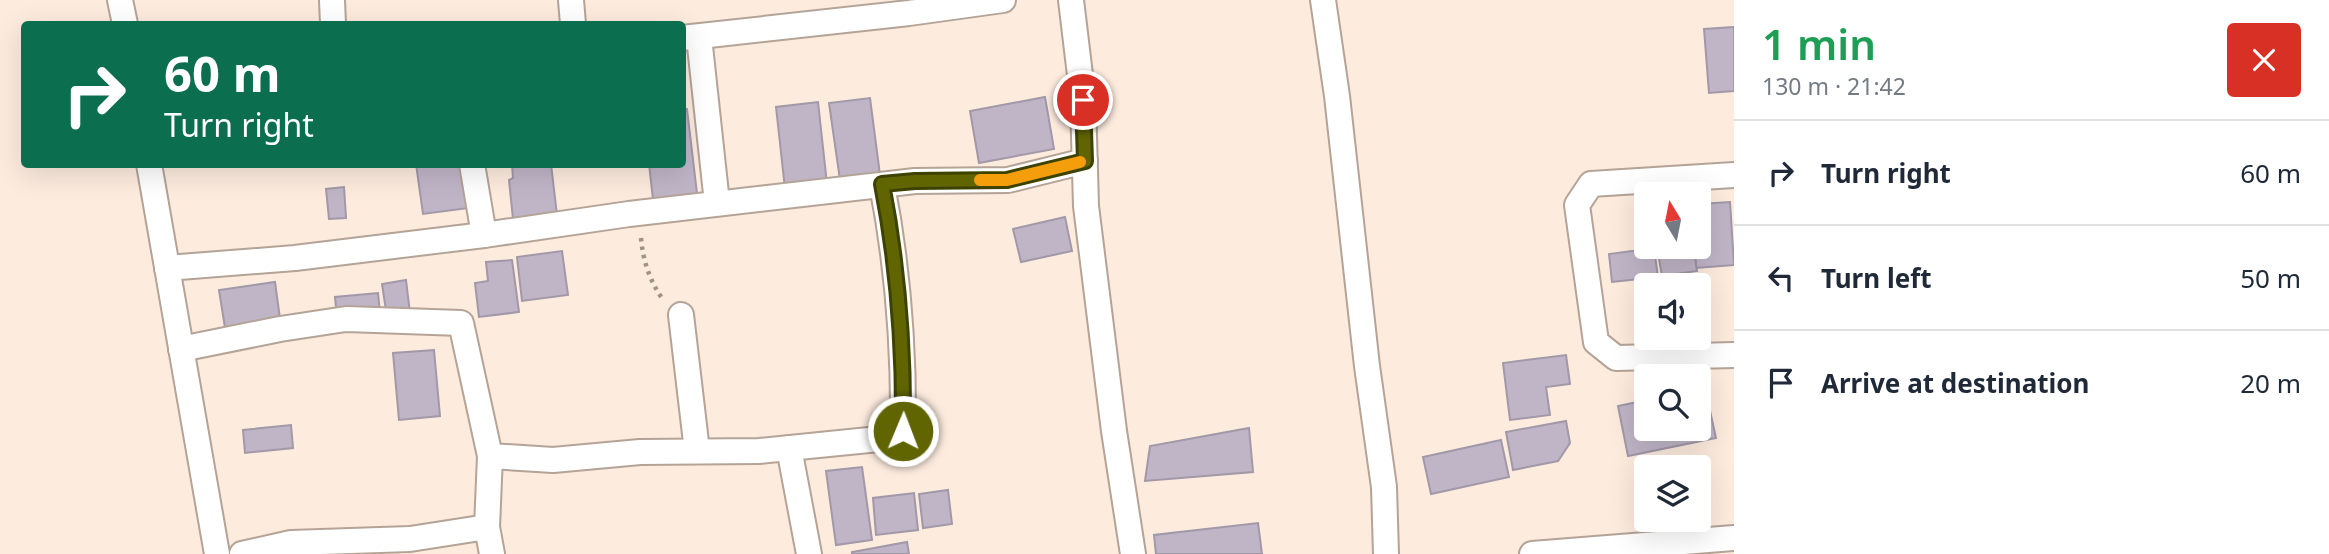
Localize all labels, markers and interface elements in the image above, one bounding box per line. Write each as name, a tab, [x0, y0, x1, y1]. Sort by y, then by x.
text: 1 min	[1762, 15, 1876, 72]
button: close	[2227, 23, 2301, 97]
text: 60 m	[164, 40, 281, 106]
icon: right	[49, 49, 140, 140]
pin	[1053, 70, 1113, 130]
text: 130 m · 21:42	[1762, 70, 1906, 102]
icon: arrive	[1064, 81, 1102, 119]
text: Turn right	[164, 103, 314, 146]
icon: right	[1762, 154, 1800, 192]
text: Turn right	[1821, 155, 1951, 191]
text: 60 m	[2240, 155, 2301, 191]
north arrow	[1634, 182, 1712, 259]
map controls	[1634, 182, 1711, 532]
icon: left	[1762, 259, 1800, 297]
text: Turn left	[1821, 260, 1932, 296]
text: 50 m	[2240, 260, 2301, 296]
button: sound	[1634, 273, 1711, 350]
button: search	[1634, 364, 1711, 441]
icon: arrive	[1762, 364, 1800, 402]
text: Arrive at destination	[1821, 365, 2090, 401]
text: 20 m	[2240, 365, 2301, 401]
position arrow	[866, 394, 940, 468]
button: layers	[1634, 455, 1711, 532]

